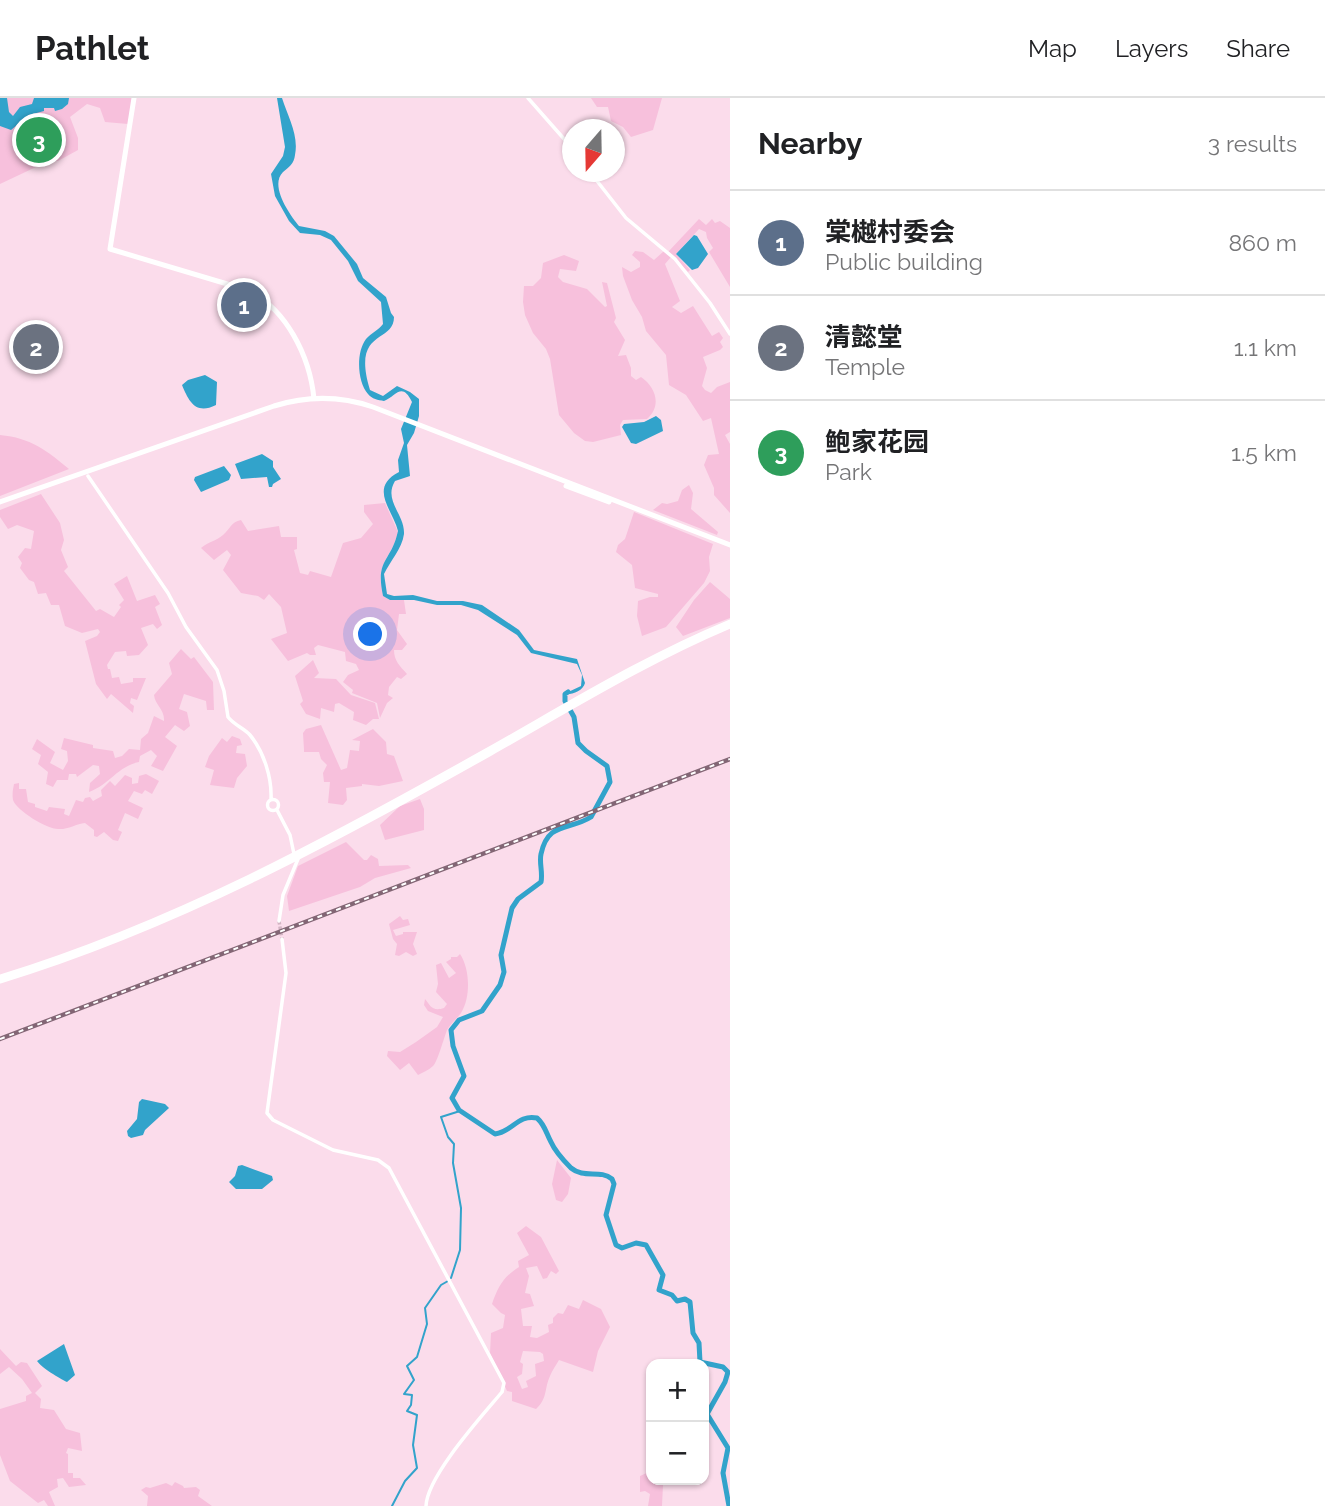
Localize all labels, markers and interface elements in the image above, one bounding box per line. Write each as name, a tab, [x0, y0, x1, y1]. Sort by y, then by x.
text: Pathlet	[35, 29, 149, 68]
text: Map	[1028, 34, 1077, 63]
text: Layers	[1115, 34, 1188, 63]
text: Share	[1226, 34, 1290, 63]
pin: 3	[16, 114, 62, 166]
north arrow	[562, 119, 625, 182]
text: Nearby	[758, 126, 862, 161]
text: 3 results	[1208, 130, 1297, 157]
text: 棠樾村委会	[825, 217, 955, 247]
text: 1	[775, 229, 787, 256]
text: 860 m	[1228, 229, 1297, 256]
text: Public building	[825, 248, 983, 275]
pin: 1	[221, 279, 267, 331]
pin: 2	[13, 321, 59, 373]
text: 清懿堂	[825, 322, 903, 352]
text: 2	[775, 334, 787, 361]
text: 1.1 km	[1234, 334, 1297, 361]
text: Temple	[825, 353, 905, 380]
text: 鲍家花园	[825, 427, 929, 457]
text: 3	[775, 439, 787, 466]
text: 1.5 km	[1231, 439, 1297, 466]
text: Park	[825, 458, 872, 485]
your location	[353, 617, 387, 651]
map controls	[646, 1359, 709, 1485]
button: +	[646, 1359, 709, 1422]
button: −	[646, 1422, 709, 1485]

